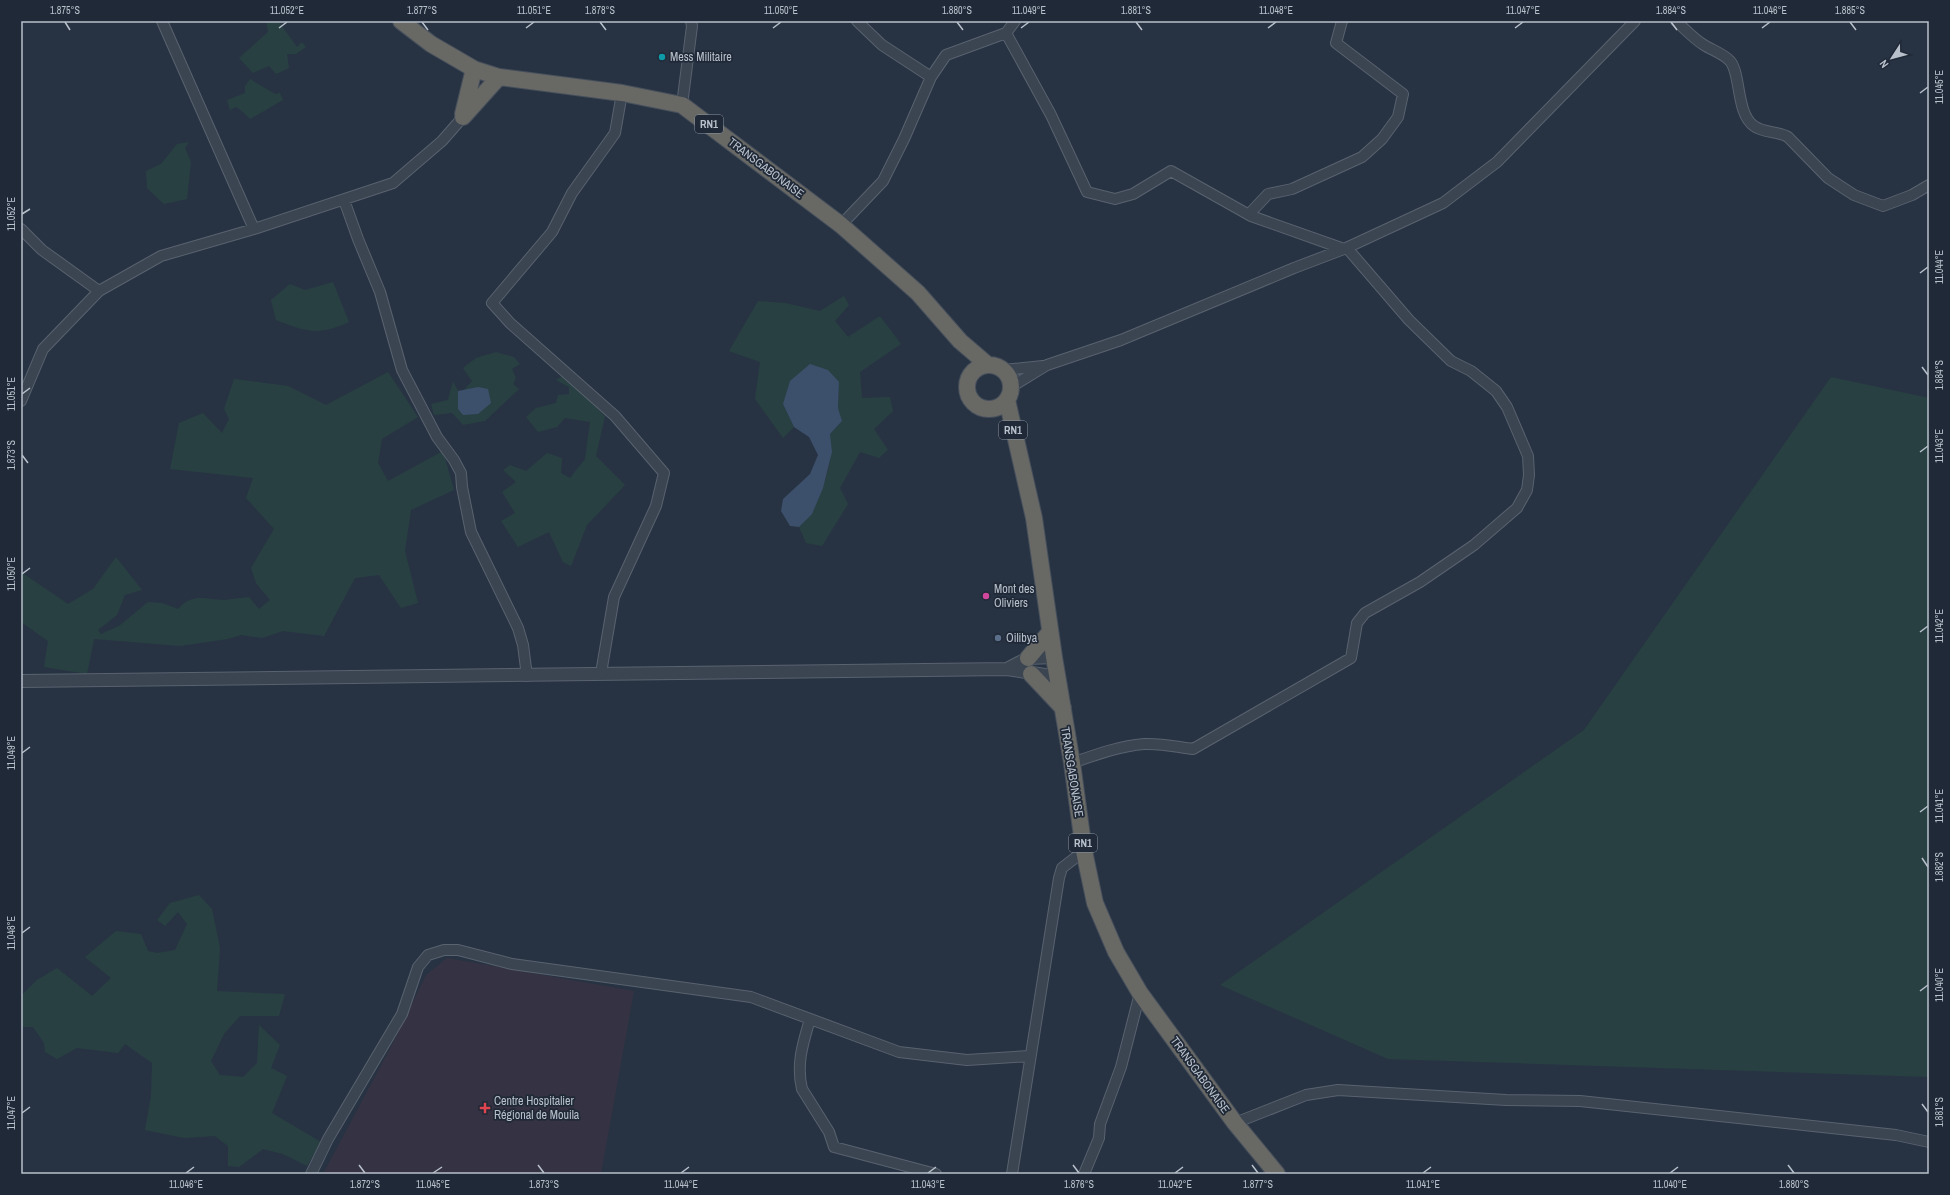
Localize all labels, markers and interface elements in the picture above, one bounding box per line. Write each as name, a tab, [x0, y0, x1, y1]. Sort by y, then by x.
text: 1.875°S	[50, 4, 81, 17]
text: 11.052°E	[270, 4, 304, 17]
text: 1.877°S	[407, 4, 438, 17]
text: 11.051°E	[517, 4, 551, 17]
text: 1.878°S	[585, 4, 616, 17]
text: 11.050°E	[764, 4, 798, 17]
text: 1.880°S	[942, 4, 973, 17]
text: 11.049°E	[1012, 4, 1046, 17]
text: 1.881°S	[1121, 4, 1152, 17]
text: 11.048°E	[1259, 4, 1293, 17]
text: 11.047°E	[1506, 4, 1540, 17]
text: 1.884°S	[1656, 4, 1687, 17]
text: 11.046°E	[1753, 4, 1787, 17]
text: 1.885°S	[1835, 4, 1866, 17]
north arrow	[1872, 38, 1912, 78]
place label: Mess Militaire	[670, 49, 732, 65]
marker: Mess Militaire	[657, 52, 667, 62]
text: N	[1876, 57, 1891, 71]
text: 11.045°E	[1933, 70, 1946, 104]
road number: RN1	[695, 115, 723, 133]
street label: TRANSGABONAISE	[725, 134, 807, 202]
text: 11.052°E	[5, 197, 18, 231]
text: 11.044°E	[1933, 250, 1946, 284]
text: 1.884°S	[1933, 359, 1946, 390]
text: 11.051°E	[5, 377, 18, 411]
road number: RN1	[999, 421, 1027, 439]
text: 11.043°E	[1933, 429, 1946, 463]
text: 1.873°S	[5, 439, 18, 470]
text: 11.050°E	[5, 557, 18, 591]
place label: Mont des Oliviers	[994, 581, 1035, 611]
marker: Mont des Oliviers	[981, 591, 991, 601]
text: 11.042°E	[1933, 609, 1946, 643]
place label: Oilibya	[1006, 630, 1038, 646]
marker: Oilibya	[993, 633, 1003, 643]
street label: TRANSGABONAISE	[1057, 726, 1087, 818]
text: 11.049°E	[5, 736, 18, 770]
text: 11.041°E	[1933, 789, 1946, 823]
road number: RN1	[1069, 834, 1097, 852]
text: 1.882°S	[1933, 851, 1946, 882]
text: 11.048°E	[5, 916, 18, 950]
text: 11.040°E	[1933, 968, 1946, 1002]
street label: TRANSGABONAISE	[1167, 1033, 1233, 1117]
place label: Centre Hospitalier Régional de Mouila	[494, 1093, 580, 1123]
text: 11.047°E	[5, 1096, 18, 1130]
text: 1.881°S	[1933, 1096, 1946, 1127]
marker: Centre Hospitalier Régional de Mouila	[479, 1102, 491, 1114]
text: 11.046°E	[169, 1178, 203, 1191]
text: 1.872°S	[350, 1178, 381, 1191]
text: 11.045°E	[416, 1178, 450, 1191]
text: 1.873°S	[529, 1178, 560, 1191]
text: 11.044°E	[664, 1178, 698, 1191]
text: 11.043°E	[911, 1178, 945, 1191]
text: 1.876°S	[1064, 1178, 1095, 1191]
text: 11.042°E	[1158, 1178, 1192, 1191]
text: 1.877°S	[1243, 1178, 1274, 1191]
text: 11.041°E	[1406, 1178, 1440, 1191]
text: 11.040°E	[1653, 1178, 1687, 1191]
text: 1.880°S	[1779, 1178, 1810, 1191]

